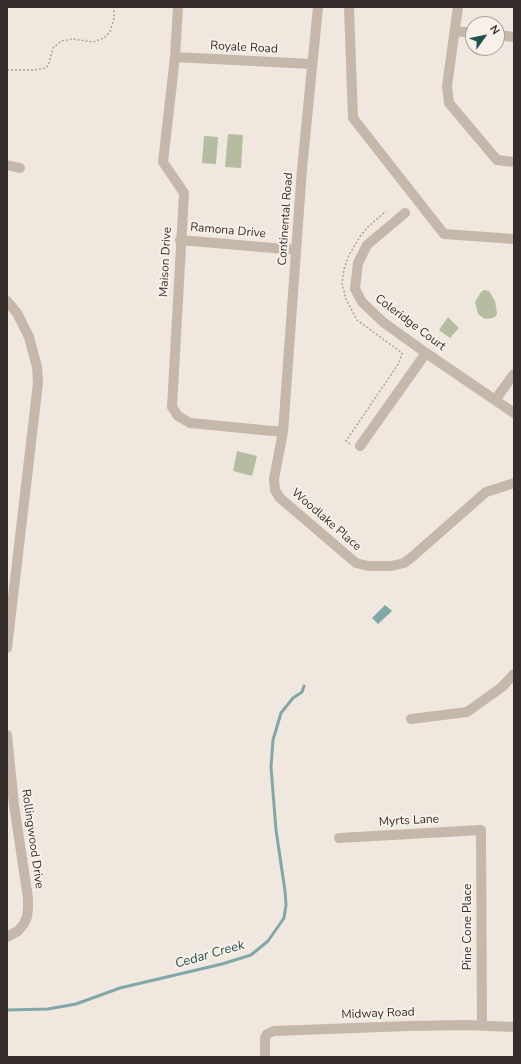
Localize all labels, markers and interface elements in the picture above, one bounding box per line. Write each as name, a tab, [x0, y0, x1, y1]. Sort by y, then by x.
north arrow	[465, 16, 505, 56]
text: N	[486, 22, 503, 37]
street label: Royale Road	[210, 39, 278, 57]
street label: Continental Road	[276, 172, 296, 266]
street label: Ramona Drive	[190, 221, 266, 241]
street label: Maison Drive	[157, 227, 175, 297]
street label: Coleridge Court	[372, 292, 448, 354]
street label: Woodlake Place	[288, 486, 364, 554]
street label: Rollingwood Drive	[18, 788, 46, 890]
street label: Myrts Lane	[379, 812, 439, 830]
street label: Pine Cone Place	[461, 884, 475, 970]
water label: Cedar Creek	[174, 938, 246, 972]
street label: Midway Road	[341, 1006, 415, 1022]

